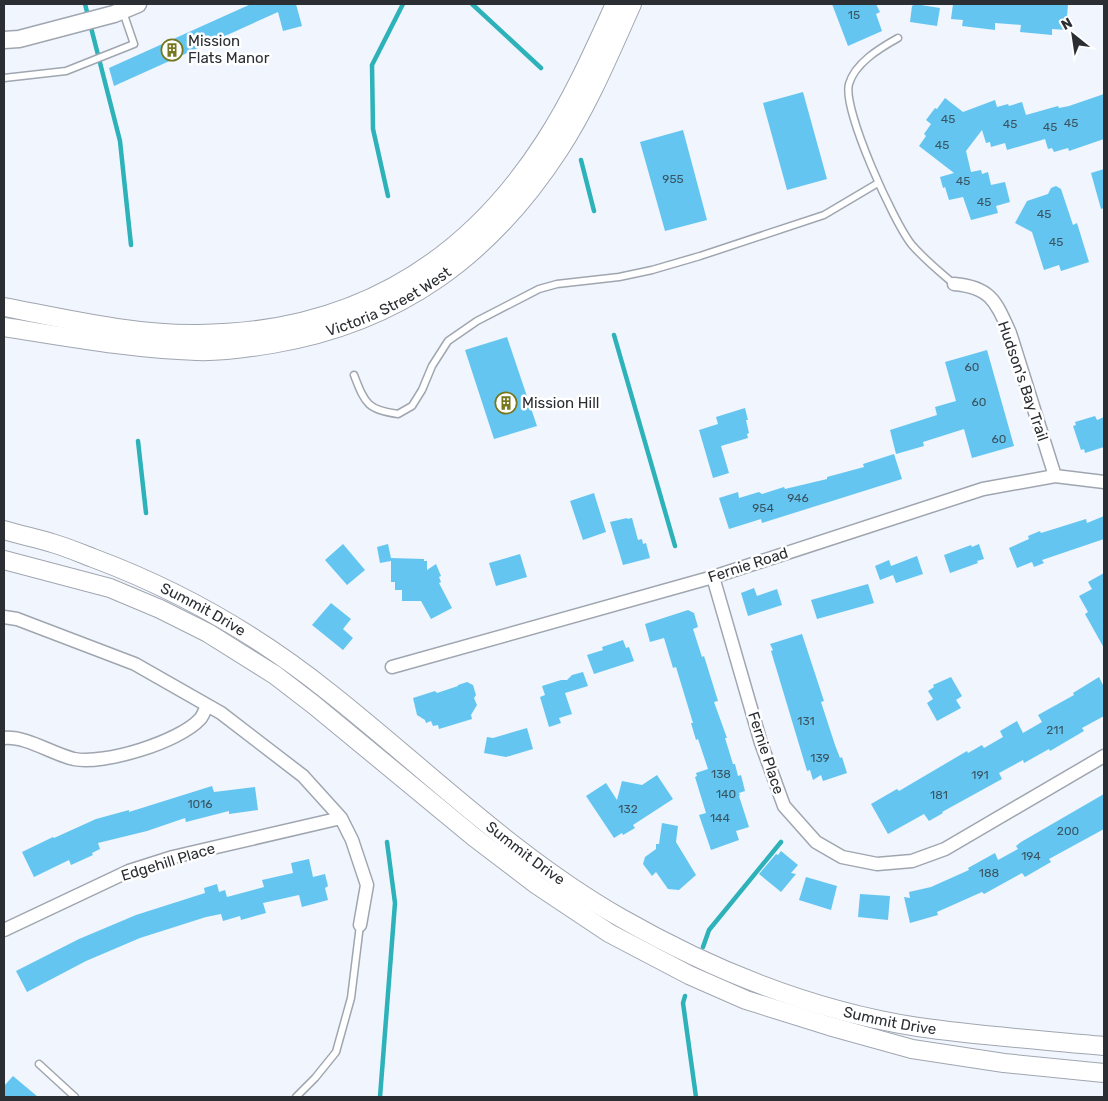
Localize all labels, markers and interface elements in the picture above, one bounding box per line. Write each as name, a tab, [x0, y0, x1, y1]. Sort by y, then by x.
house number: 15	[848, 8, 860, 22]
north arrow	[1048, 10, 1098, 60]
text: N	[1058, 14, 1075, 34]
place label: Mission Flats Manor	[188, 32, 270, 67]
building icon: Mission Flats Manor	[160, 38, 184, 62]
house number: 45	[941, 112, 955, 126]
house number: 45	[1064, 116, 1078, 130]
house number: 45	[1003, 117, 1017, 131]
house number: 45	[1043, 120, 1057, 134]
house number: 45	[935, 138, 949, 152]
house number: 955	[662, 172, 684, 186]
house number: 45	[956, 174, 970, 188]
house number: 45	[977, 195, 991, 209]
house number: 45	[1037, 207, 1051, 221]
house number: 45	[1049, 235, 1063, 249]
street label: Victoria Street West	[324, 263, 455, 340]
street label: Hudson's Bay Trail	[994, 319, 1052, 443]
house number: 60	[965, 360, 979, 374]
building icon: Mission Hill	[494, 391, 518, 415]
place label: Mission Hill	[522, 394, 599, 412]
house number: 60	[972, 395, 986, 409]
house number: 60	[992, 432, 1006, 446]
house number: 946	[787, 491, 809, 505]
house number: 954	[752, 501, 774, 515]
street label: Fernie Road	[706, 544, 790, 586]
street label: Summit Drive	[158, 579, 249, 640]
street label: Fernie Place	[744, 709, 788, 797]
house number: 131	[797, 714, 815, 728]
house number: 211	[1046, 723, 1064, 737]
house number: 139	[810, 751, 830, 765]
house number: 138	[711, 767, 731, 781]
house number: 191	[971, 768, 989, 782]
house number: 140	[716, 787, 736, 801]
house number: 181	[930, 788, 948, 802]
house number: 1016	[187, 797, 213, 811]
house number: 132	[618, 802, 638, 816]
house number: 144	[710, 811, 731, 825]
street label: Summit Drive	[482, 818, 568, 889]
house number: 200	[1057, 824, 1079, 838]
street label: Edgehill Place	[119, 839, 217, 885]
house number: 194	[1021, 849, 1041, 863]
house number: 188	[979, 866, 999, 880]
street label: Summit Drive	[841, 1003, 938, 1038]

